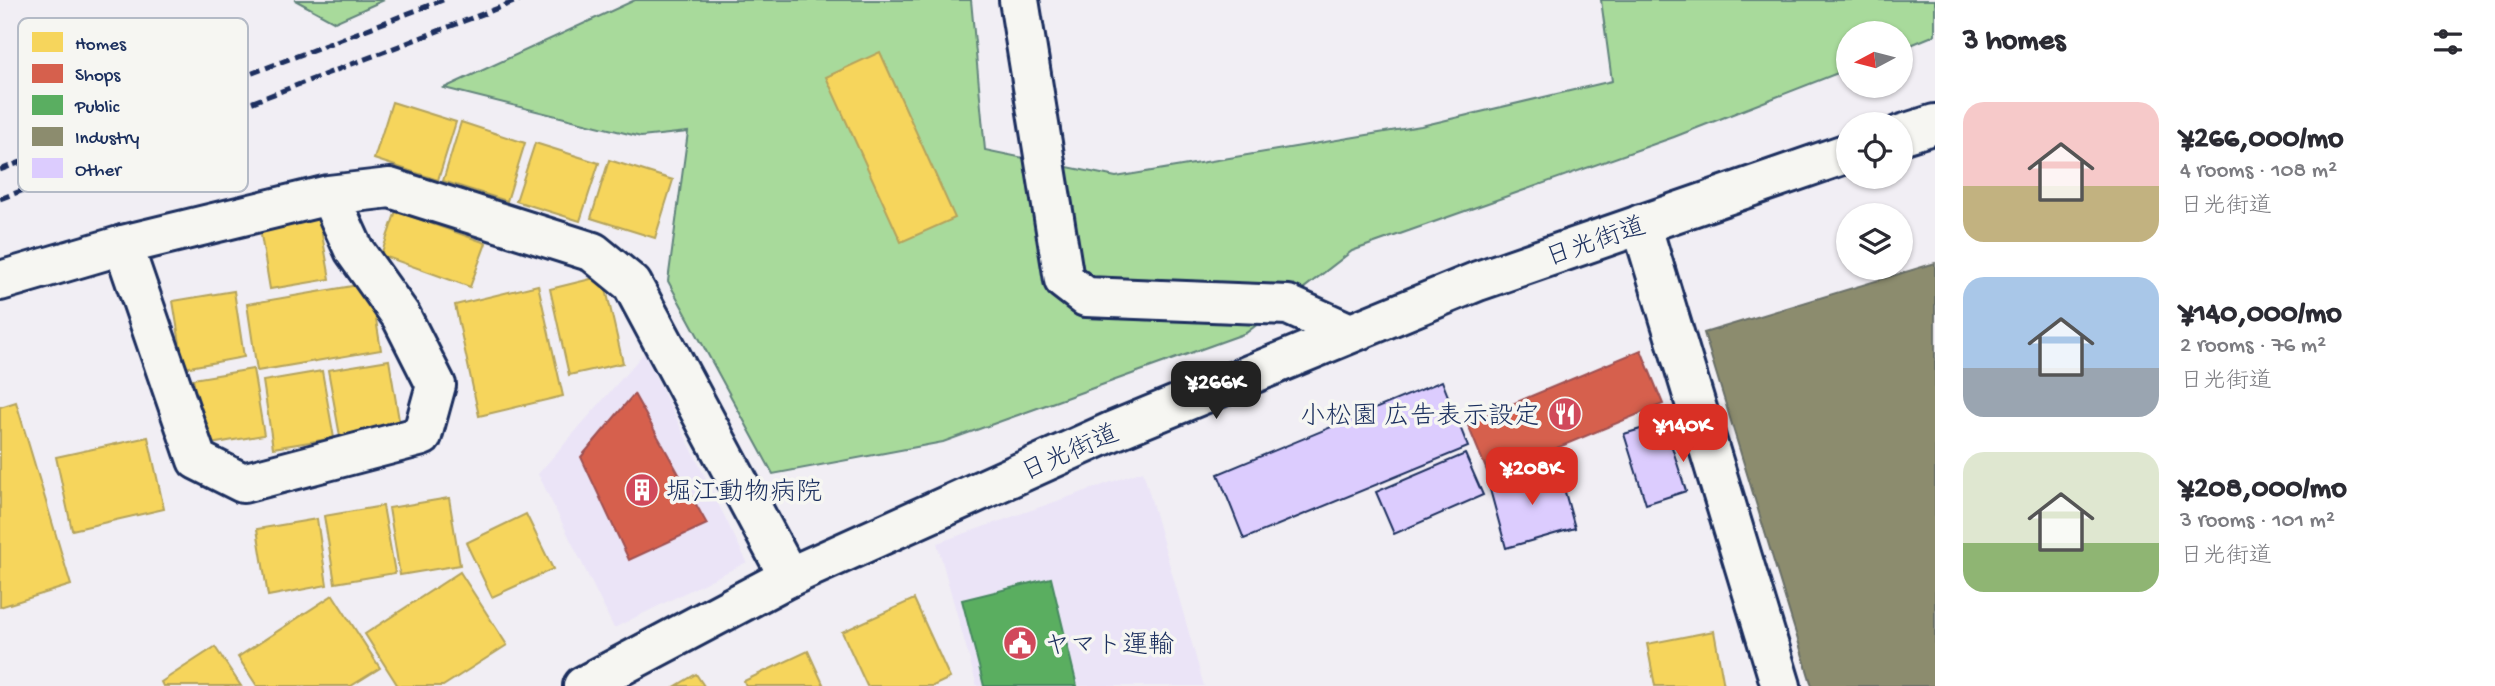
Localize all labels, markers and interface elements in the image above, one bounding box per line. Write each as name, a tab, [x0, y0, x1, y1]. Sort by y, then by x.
legend	[18, 18, 248, 192]
north arrow	[1836, 21, 1913, 98]
map controls	[1836, 21, 1913, 280]
icon: filters	[2429, 23, 2467, 61]
text: 3 homes	[1963, 25, 2065, 60]
text: Homes	[75, 34, 127, 57]
text: Shops	[75, 65, 121, 88]
text: Public	[74, 97, 120, 120]
button: locate	[1836, 112, 1913, 189]
text: ¥266,000/mo	[2180, 123, 2344, 158]
text: Industry	[75, 128, 140, 151]
icon: home	[2019, 130, 2103, 214]
text: 4 rooms · 108 m²	[2180, 158, 2337, 185]
text: Other	[75, 160, 123, 183]
text: 日光街道	[2180, 194, 2272, 221]
button: layers	[1836, 203, 1913, 280]
street label: 日光街道	[1542, 212, 1651, 276]
text: ¥140,000/mo	[2180, 298, 2342, 333]
icon: home	[2019, 305, 2103, 389]
text: 2 rooms · 76 m²	[2180, 333, 2326, 360]
pin: ¥266K	[1167, 362, 1265, 421]
text: 日光街道	[2180, 369, 2272, 396]
text: ¥266K	[1187, 370, 1245, 397]
restaurant icon: 小松園 広告表示設定	[1546, 395, 1584, 433]
place label: 小松園 広告表示設定	[1300, 401, 1540, 434]
pin: ¥140K	[1634, 405, 1732, 464]
text: ¥140K	[1655, 413, 1711, 440]
street label: 日光街道	[1017, 419, 1125, 490]
pin: ¥208K	[1483, 448, 1581, 507]
text: ¥208K	[1502, 456, 1562, 483]
building icon: 堀江動物病院	[623, 471, 661, 509]
text: ¥208,000/mo	[2180, 473, 2347, 508]
place label: 堀江動物病院	[666, 478, 822, 510]
icon: home	[2019, 480, 2103, 564]
text: 3 rooms · 101 m²	[2180, 508, 2335, 535]
text: 日光街道	[2180, 544, 2272, 571]
public building icon: ヤマト運輸	[1001, 624, 1039, 662]
place label: ヤマト運輸	[1044, 631, 1174, 663]

